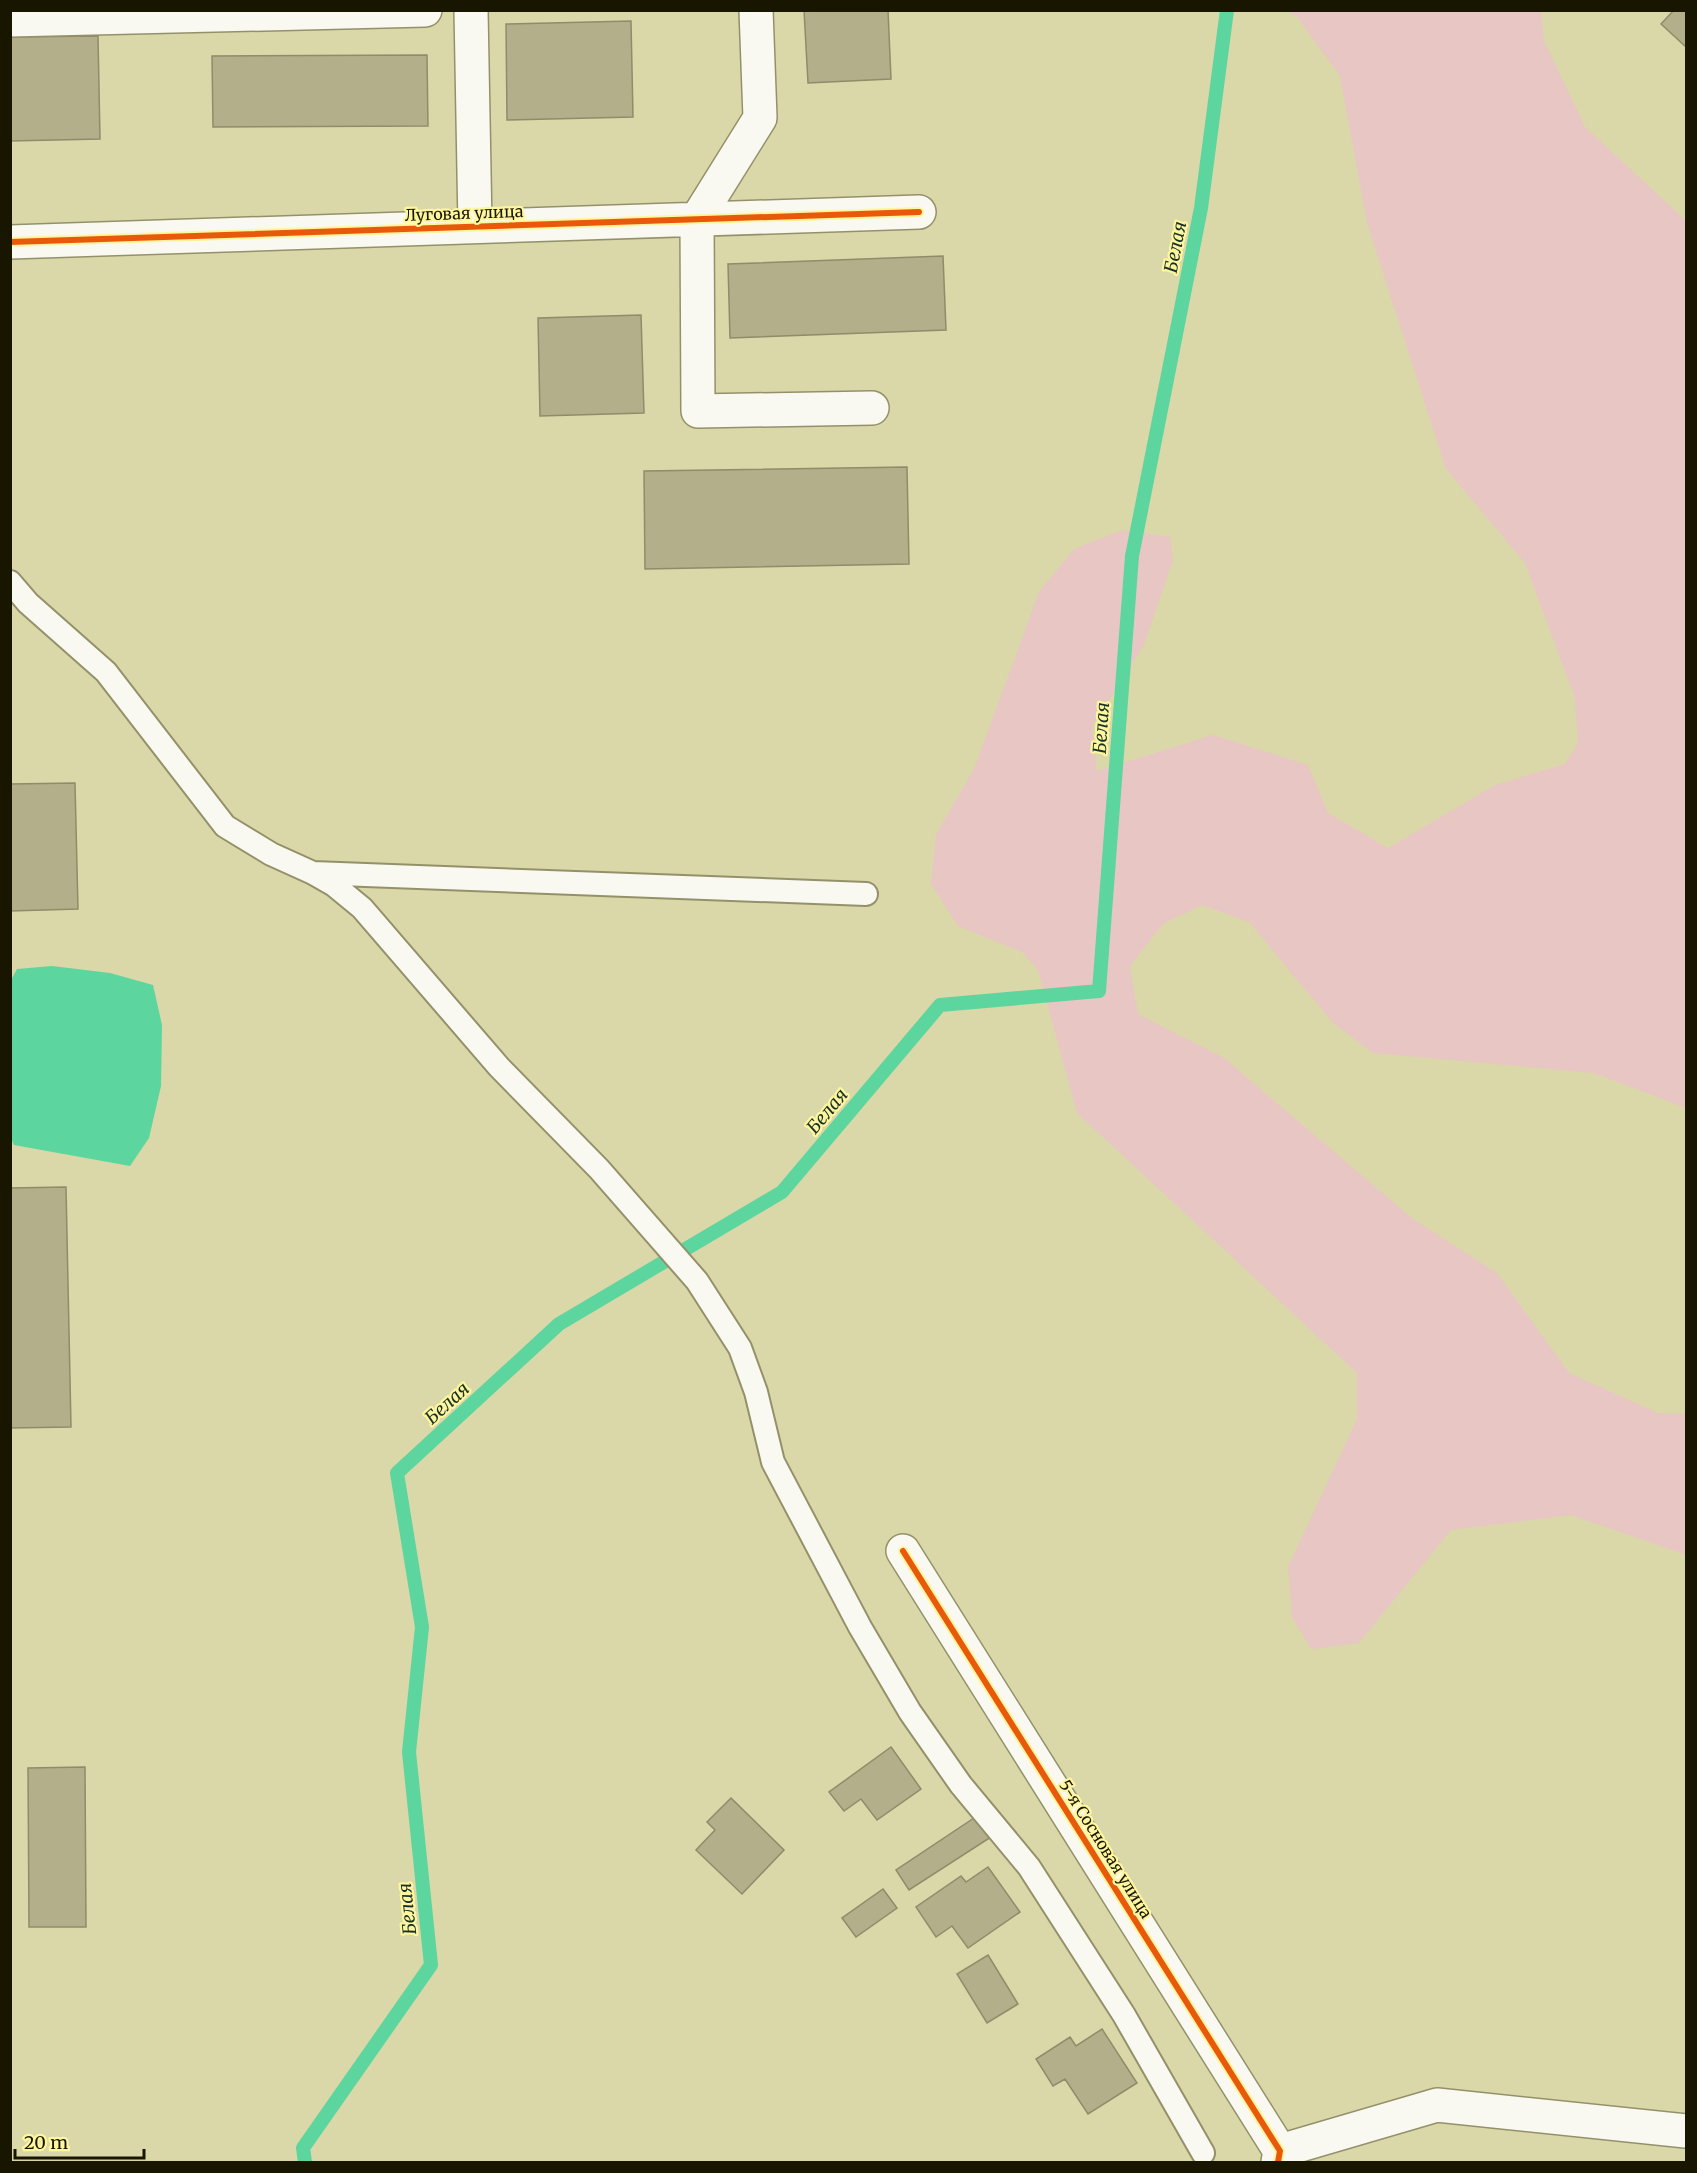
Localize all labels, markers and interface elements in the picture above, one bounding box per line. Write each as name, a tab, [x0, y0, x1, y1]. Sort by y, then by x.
street label: Луговая улица	[404, 201, 524, 225]
water label: Белая	[1159, 219, 1191, 275]
water label: Белая	[1088, 701, 1114, 755]
water label: Белая	[802, 1084, 852, 1138]
water label: Белая	[420, 1377, 474, 1429]
street label: 5-я Сосновая улица	[1055, 1776, 1157, 1922]
water label: Белая	[393, 1882, 421, 1936]
scale bar	[15, 2122, 144, 2160]
text: 20 m	[24, 2131, 68, 2154]

